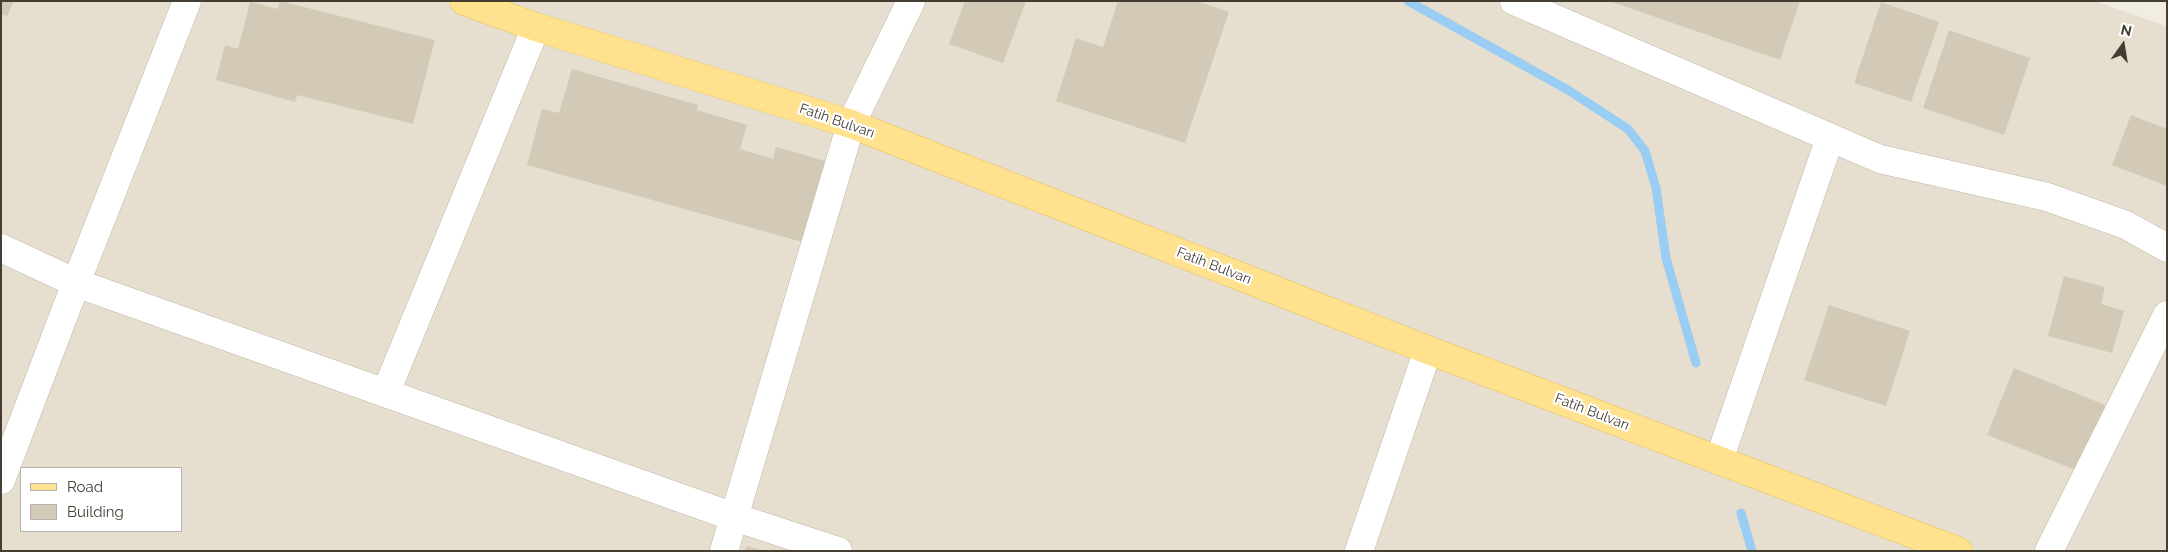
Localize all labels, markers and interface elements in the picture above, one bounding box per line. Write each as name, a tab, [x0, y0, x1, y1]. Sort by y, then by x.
north arrow	[2098, 20, 2148, 70]
text: N	[2119, 21, 2133, 39]
street label: Fatih Bulvarı	[797, 100, 877, 142]
street label: Fatih Bulvarı	[1174, 244, 1254, 288]
street label: Fatih Bulvarı	[1552, 390, 1632, 434]
legend	[20, 467, 182, 532]
text: Road	[67, 478, 103, 496]
text: Building	[67, 503, 124, 521]

